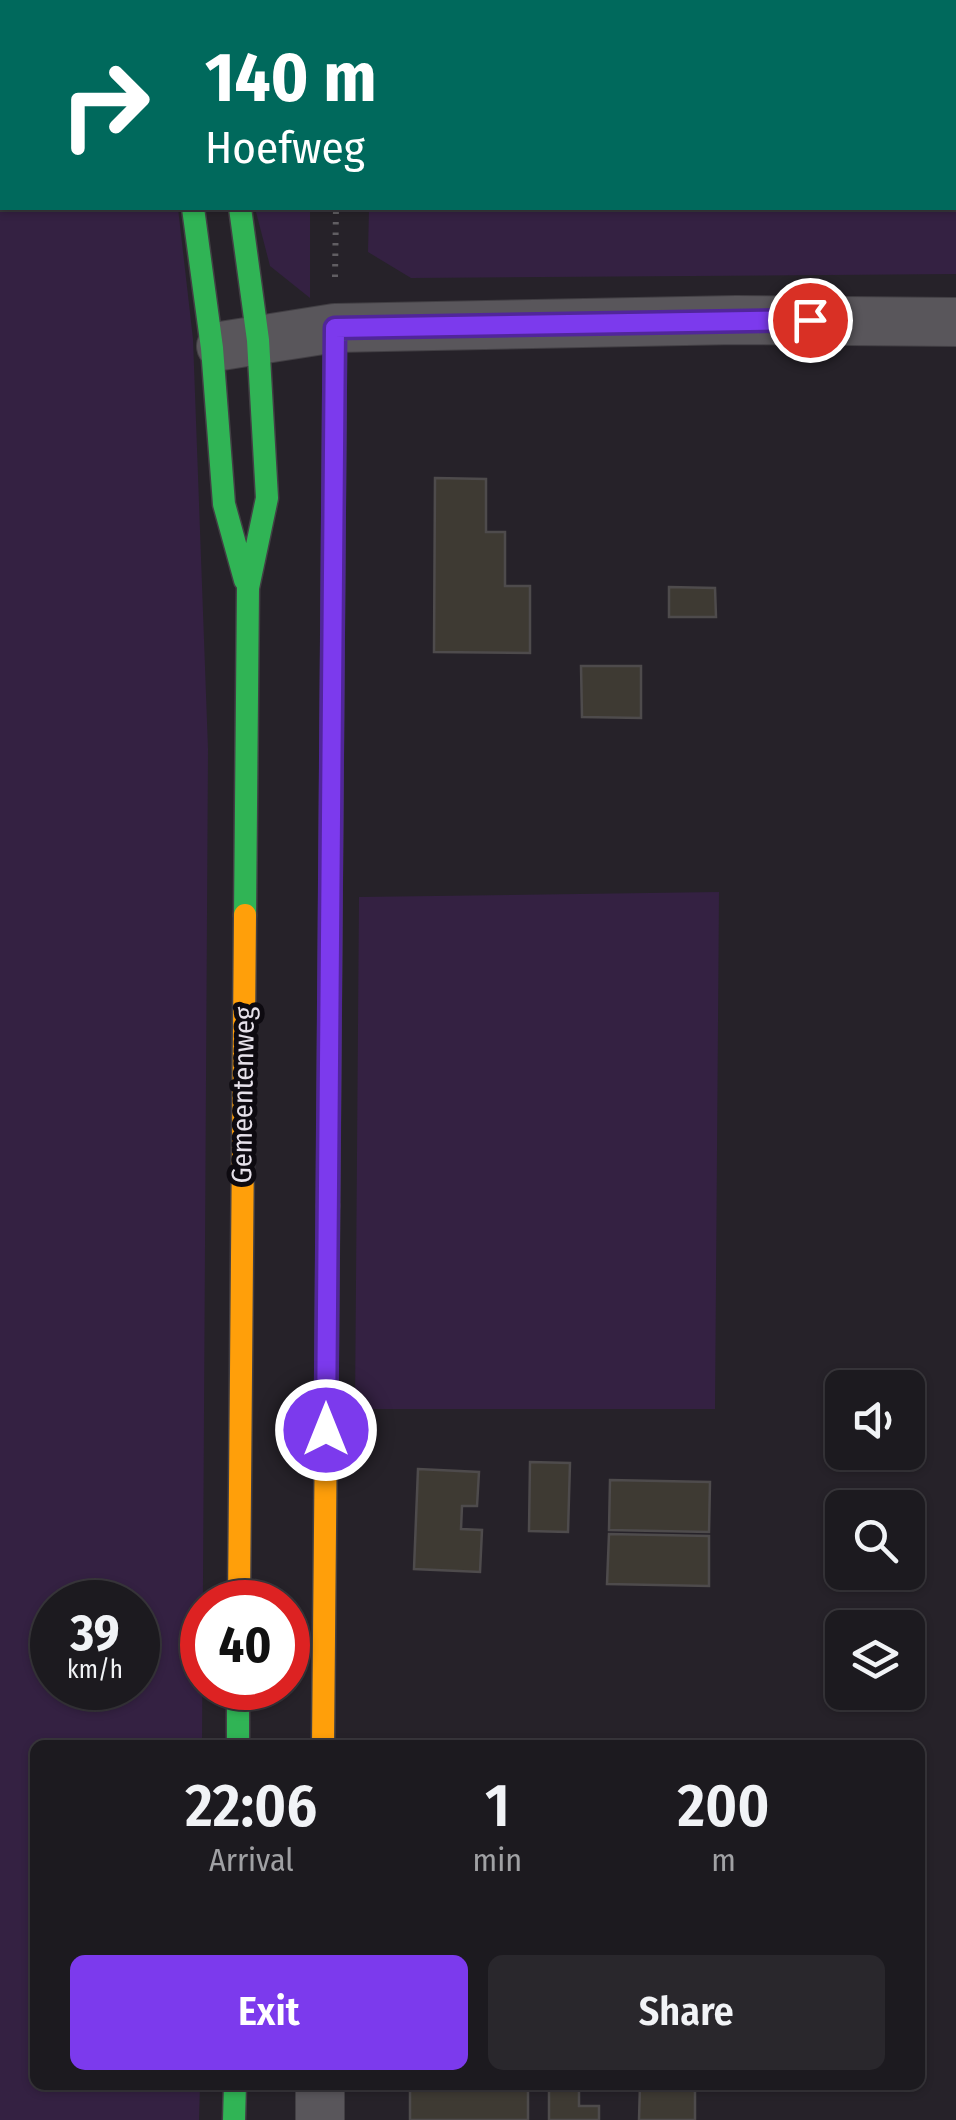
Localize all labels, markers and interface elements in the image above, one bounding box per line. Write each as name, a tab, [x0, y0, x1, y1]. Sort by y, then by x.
text: 140 m	[205, 36, 377, 120]
icon: right	[40, 40, 170, 170]
text: Hoefweg	[205, 121, 365, 175]
pin	[768, 278, 853, 363]
icon: arrive	[783, 293, 838, 348]
street label: Gemeentenweg	[225, 1006, 261, 1184]
map controls	[825, 1370, 925, 1710]
button: sound	[825, 1370, 925, 1470]
position arrow	[274, 1378, 378, 1482]
button: search	[825, 1490, 925, 1590]
speed limit sign: 40	[180, 1580, 310, 1710]
text: 39	[70, 1603, 120, 1663]
button: layers	[825, 1610, 925, 1710]
text: km/h	[67, 1655, 123, 1685]
text: 22:06	[185, 1770, 317, 1842]
text: 1	[485, 1770, 510, 1842]
text: 200	[677, 1770, 770, 1842]
text: Arrival	[209, 1841, 294, 1879]
text: min	[473, 1841, 522, 1879]
text: m	[711, 1841, 736, 1879]
button: Exit	[70, 1955, 468, 2070]
button: Share	[488, 1955, 885, 2070]

